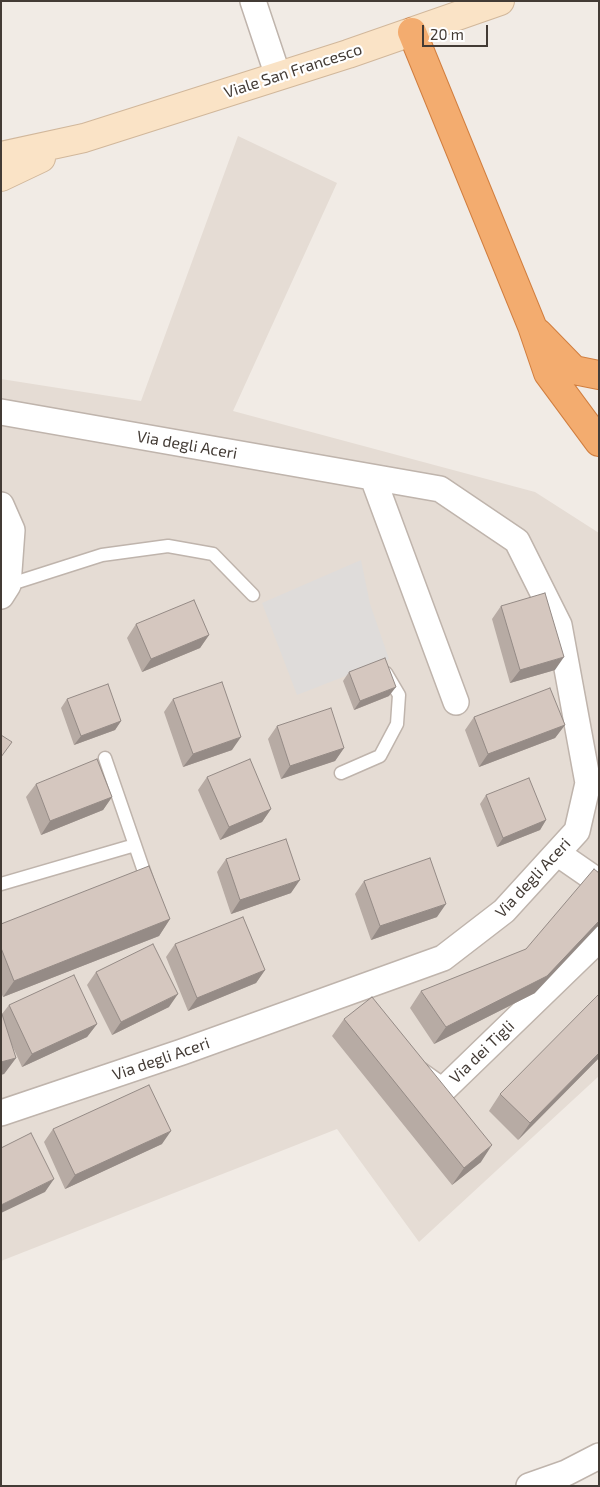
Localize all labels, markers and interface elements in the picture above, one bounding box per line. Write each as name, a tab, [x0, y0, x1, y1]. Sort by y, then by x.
scale bar	[425, 15, 491, 47]
text: 20 m	[430, 25, 464, 43]
street label: Viale San Francesco	[222, 40, 364, 102]
street label: Via degli Aceri	[135, 427, 239, 463]
street label: Via degli Aceri	[491, 834, 575, 922]
street label: Via dei Tigli	[446, 1017, 518, 1087]
street label: Via degli Aceri	[110, 1033, 212, 1085]

